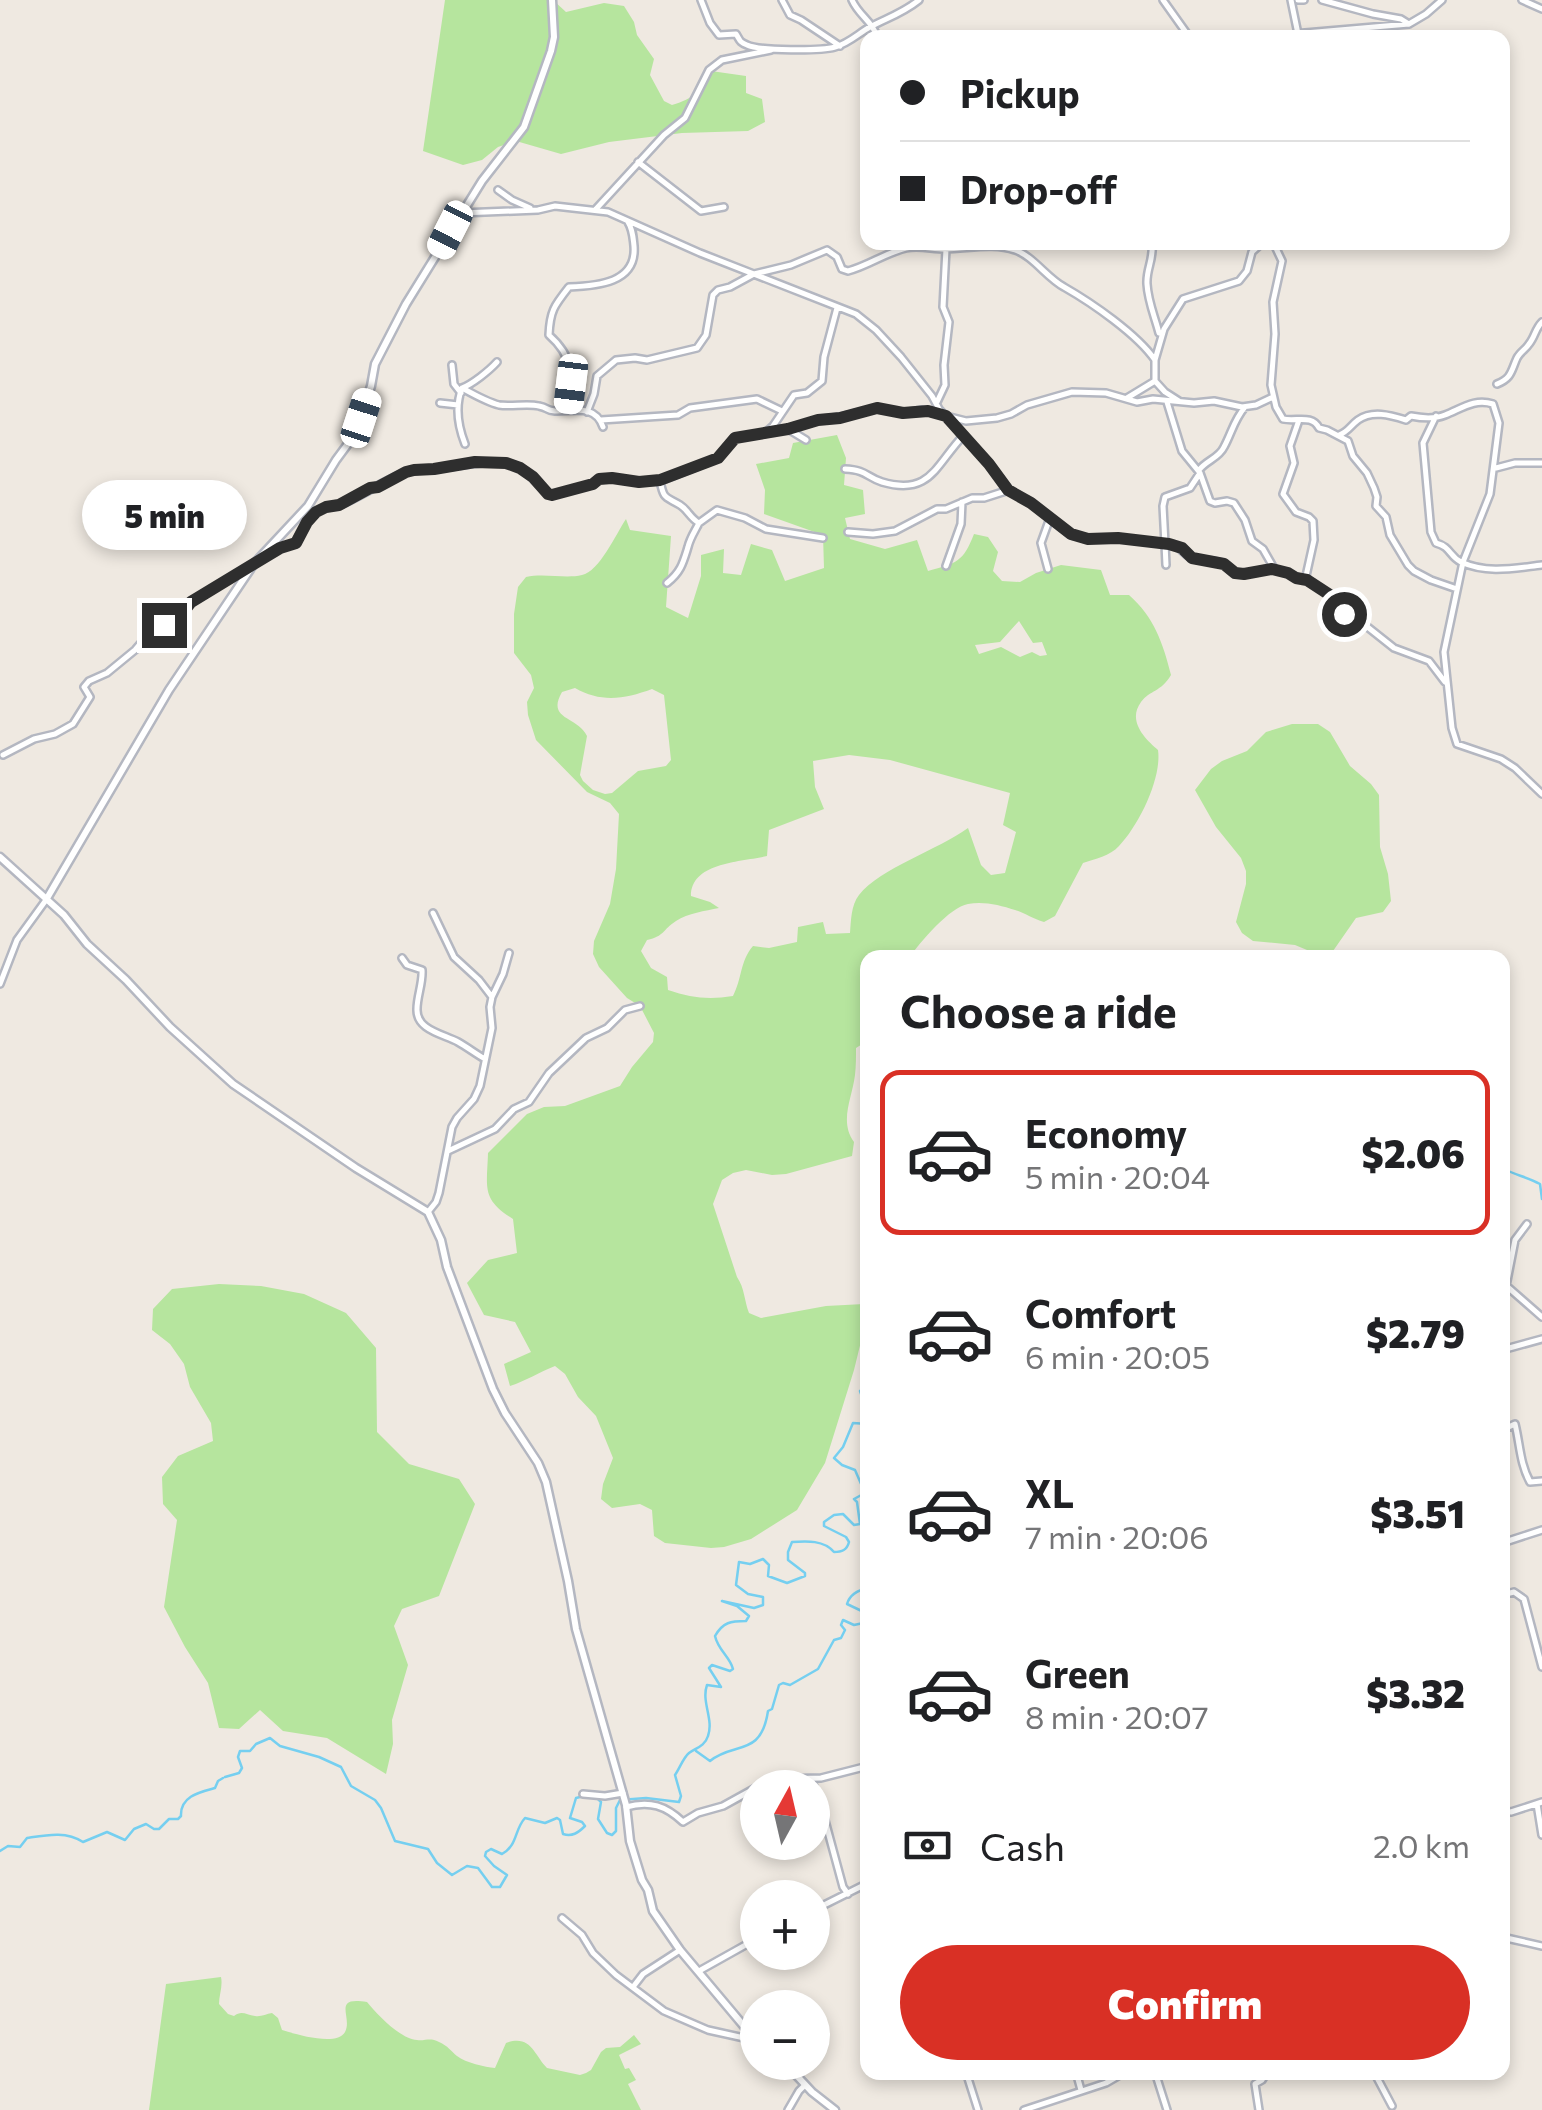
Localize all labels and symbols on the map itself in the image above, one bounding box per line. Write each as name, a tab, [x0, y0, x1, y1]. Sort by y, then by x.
car	[423, 196, 477, 264]
car	[552, 352, 590, 416]
car	[337, 385, 385, 451]
callout: 5 min	[81, 480, 246, 550]
route start	[1322, 592, 1367, 637]
route end	[142, 603, 187, 648]
north arrow	[740, 1770, 830, 1860]

